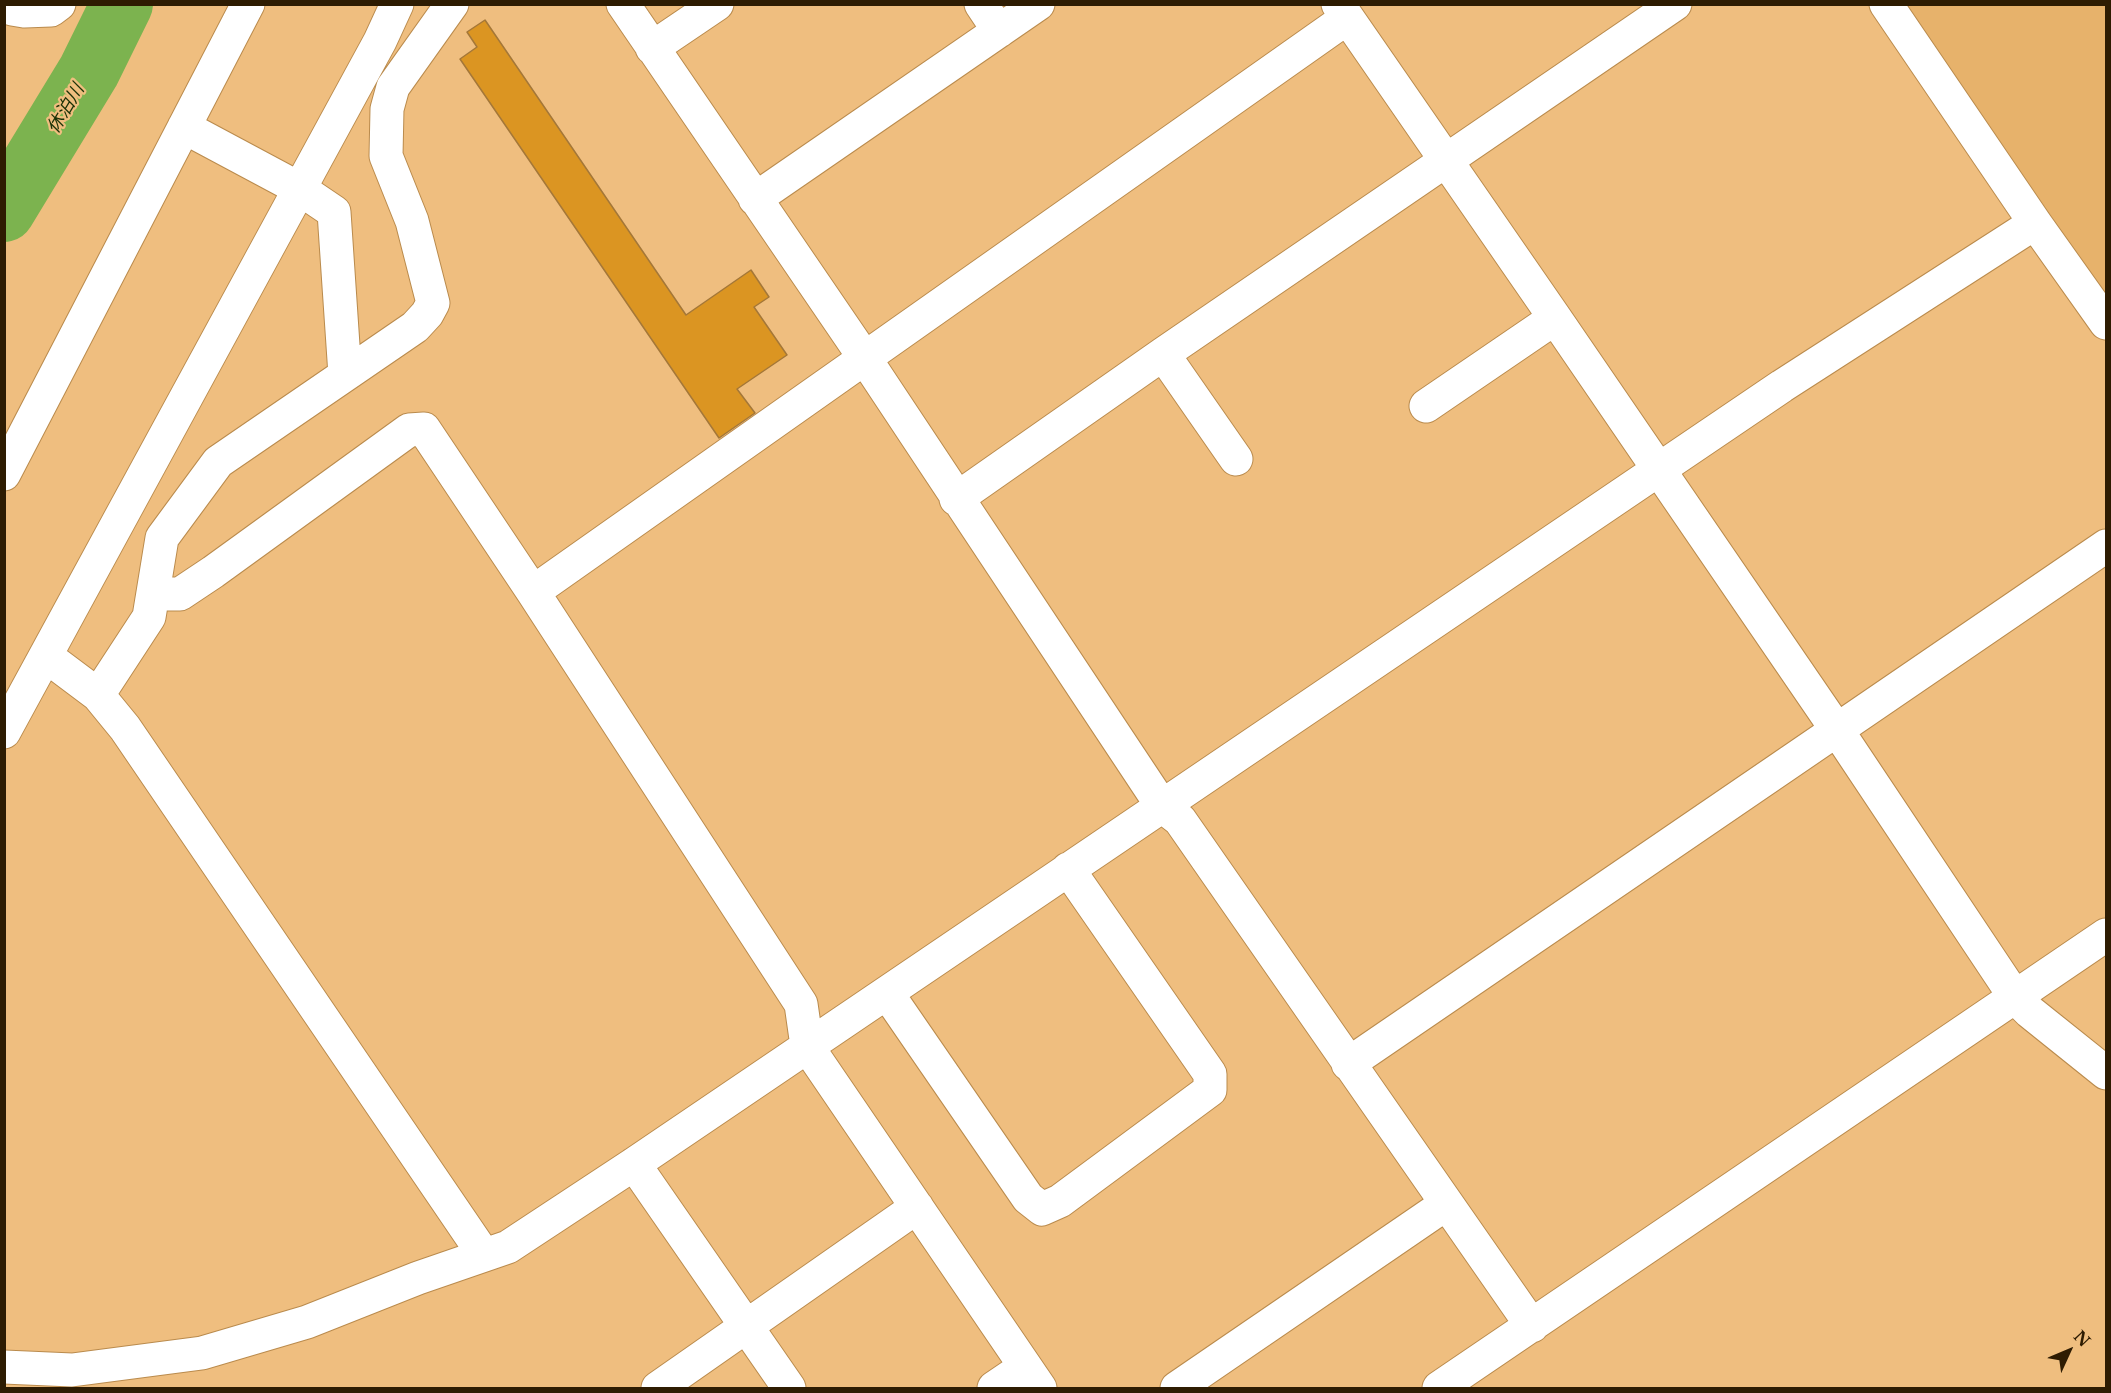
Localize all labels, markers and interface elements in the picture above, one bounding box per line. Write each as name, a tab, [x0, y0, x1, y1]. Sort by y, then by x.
water label: 休泊川	[43, 80, 89, 138]
north arrow	[2039, 1321, 2099, 1381]
text: N	[2070, 1326, 2094, 1351]

